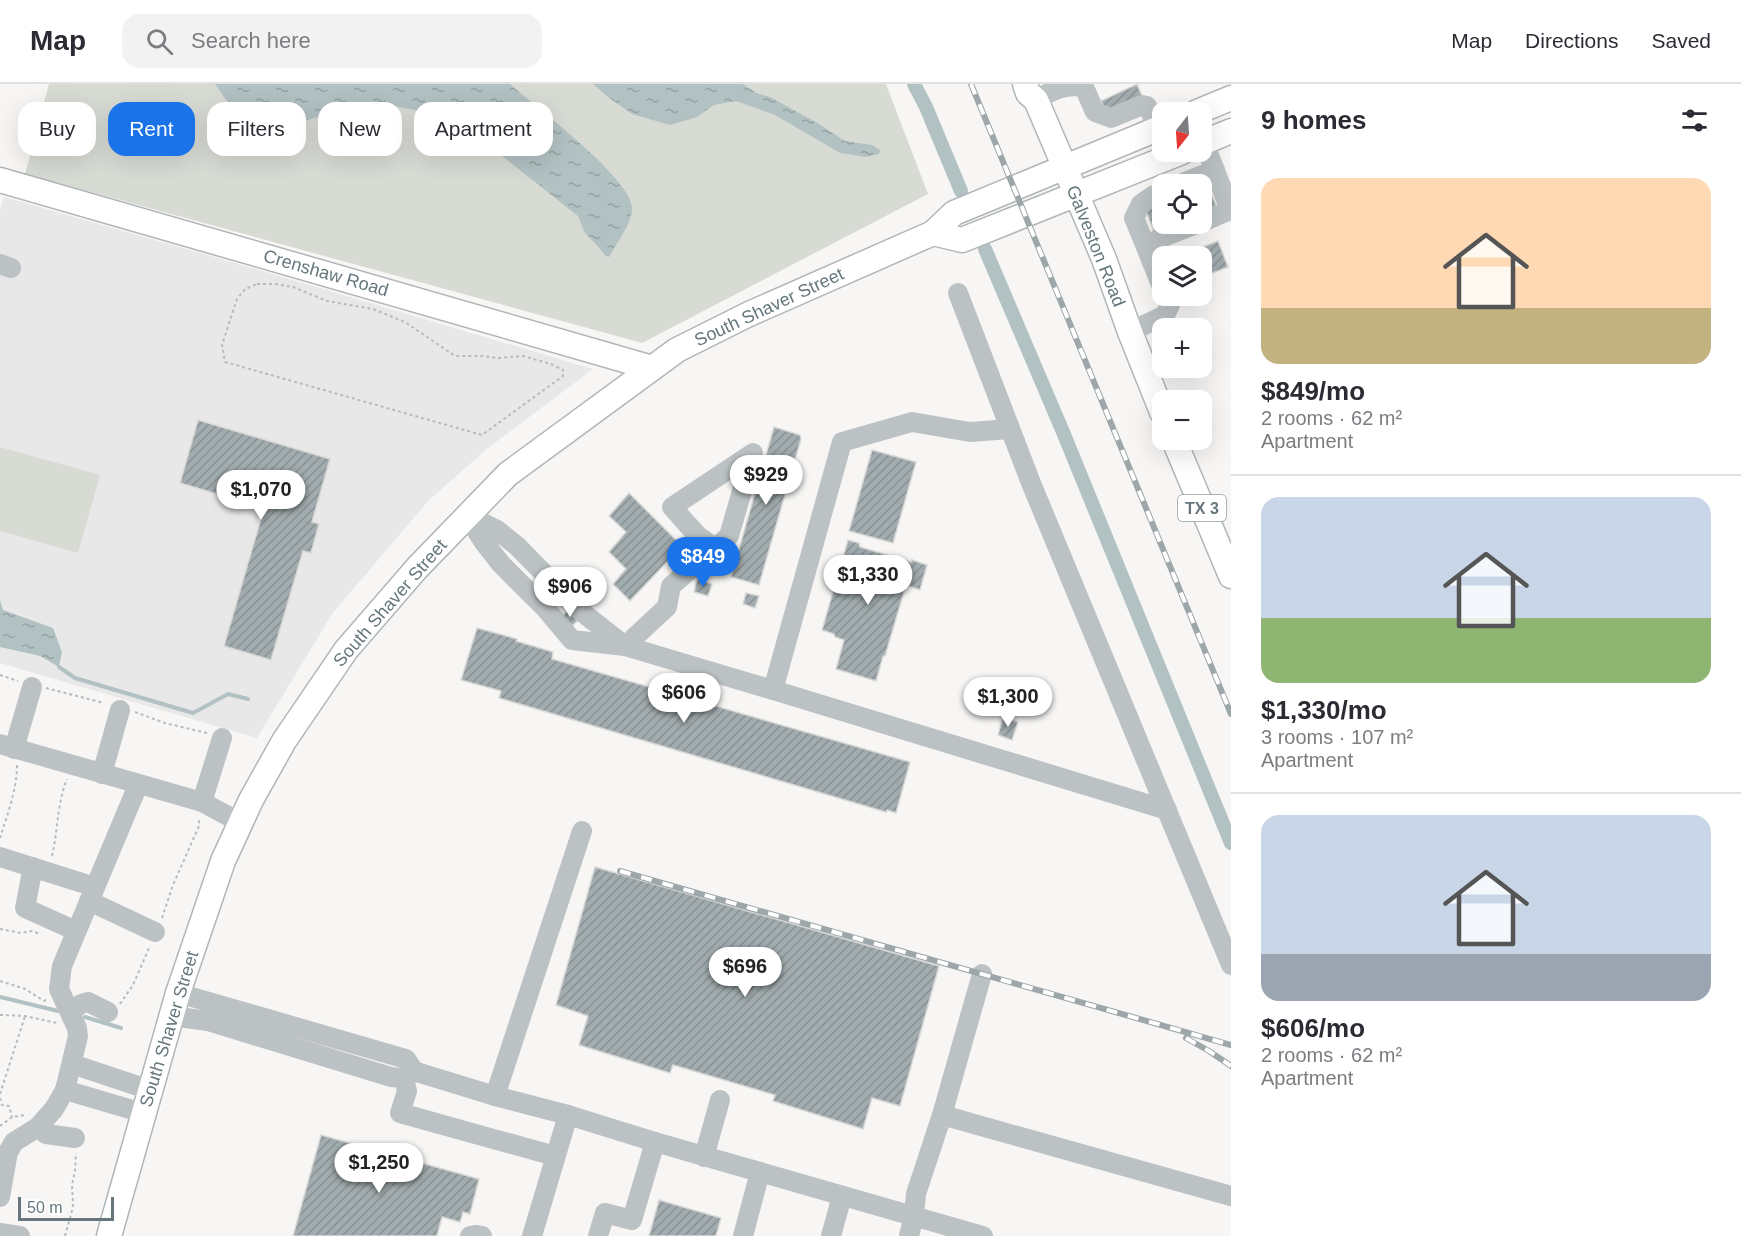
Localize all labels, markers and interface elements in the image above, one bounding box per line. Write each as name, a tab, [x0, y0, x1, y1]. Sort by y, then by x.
search box	[122, 14, 542, 68]
text: Map	[30, 25, 86, 56]
icon: search	[143, 25, 176, 58]
text: Search here	[191, 28, 311, 53]
text: Map	[1451, 29, 1492, 52]
text: Directions	[1525, 29, 1618, 52]
text: Saved	[1651, 29, 1711, 52]
chip: Buy	[18, 102, 96, 156]
chip: Rent	[108, 102, 195, 156]
chip: Filters	[207, 102, 306, 156]
chip: New	[318, 102, 402, 156]
chip: Apartment	[414, 102, 553, 156]
north arrow	[1152, 102, 1212, 162]
map controls	[1152, 102, 1212, 450]
icon: filters	[1678, 104, 1711, 137]
text: 9 homes	[1261, 105, 1367, 135]
button: locate	[1152, 174, 1212, 234]
street label: Galveston Road	[1063, 182, 1129, 310]
icon: home	[1432, 217, 1540, 325]
street label: Crenshaw Road	[261, 246, 391, 300]
button: layers	[1152, 246, 1212, 306]
street label: South Shaver Street	[691, 264, 847, 350]
button: +	[1152, 318, 1212, 378]
text: $849/mo	[1261, 376, 1365, 406]
button: −	[1152, 390, 1212, 450]
text: 2 rooms · 62 m²	[1261, 407, 1402, 429]
text: Apartment	[1261, 430, 1353, 452]
pin: $929	[730, 455, 802, 506]
text: $929	[744, 463, 788, 485]
pin: $1,070	[212, 470, 310, 521]
text: $1,070	[230, 478, 292, 500]
road number: TX 3	[1178, 495, 1226, 521]
street label: South Shaver Street	[329, 535, 451, 671]
icon: home	[1432, 536, 1540, 644]
pin: $849	[667, 537, 739, 588]
text: $849	[681, 545, 725, 567]
pin: $1,330	[819, 555, 917, 606]
text: $1,330	[837, 563, 899, 585]
pin: $906	[534, 567, 606, 618]
text: $906	[548, 575, 592, 597]
pin: $606	[648, 673, 720, 724]
pin: $1,300	[959, 677, 1057, 728]
text: $606	[662, 681, 706, 703]
text: $1,300	[977, 685, 1039, 707]
text: $1,330/mo	[1261, 695, 1387, 725]
text: 3 rooms · 107 m²	[1261, 726, 1413, 748]
text: Apartment	[1261, 749, 1353, 771]
icon: home	[1432, 854, 1540, 962]
pin: $696	[709, 947, 781, 998]
street label: South Shaver Street	[136, 949, 202, 1109]
text: $696	[723, 955, 767, 977]
text: $606/mo	[1261, 1013, 1365, 1043]
text: 2 rooms · 62 m²	[1261, 1044, 1402, 1066]
text: Apartment	[1261, 1067, 1353, 1089]
pin: $1,250	[330, 1143, 428, 1194]
text: $1,250	[348, 1151, 410, 1173]
scale bar	[18, 1194, 114, 1222]
text: 50 m	[27, 1199, 63, 1216]

